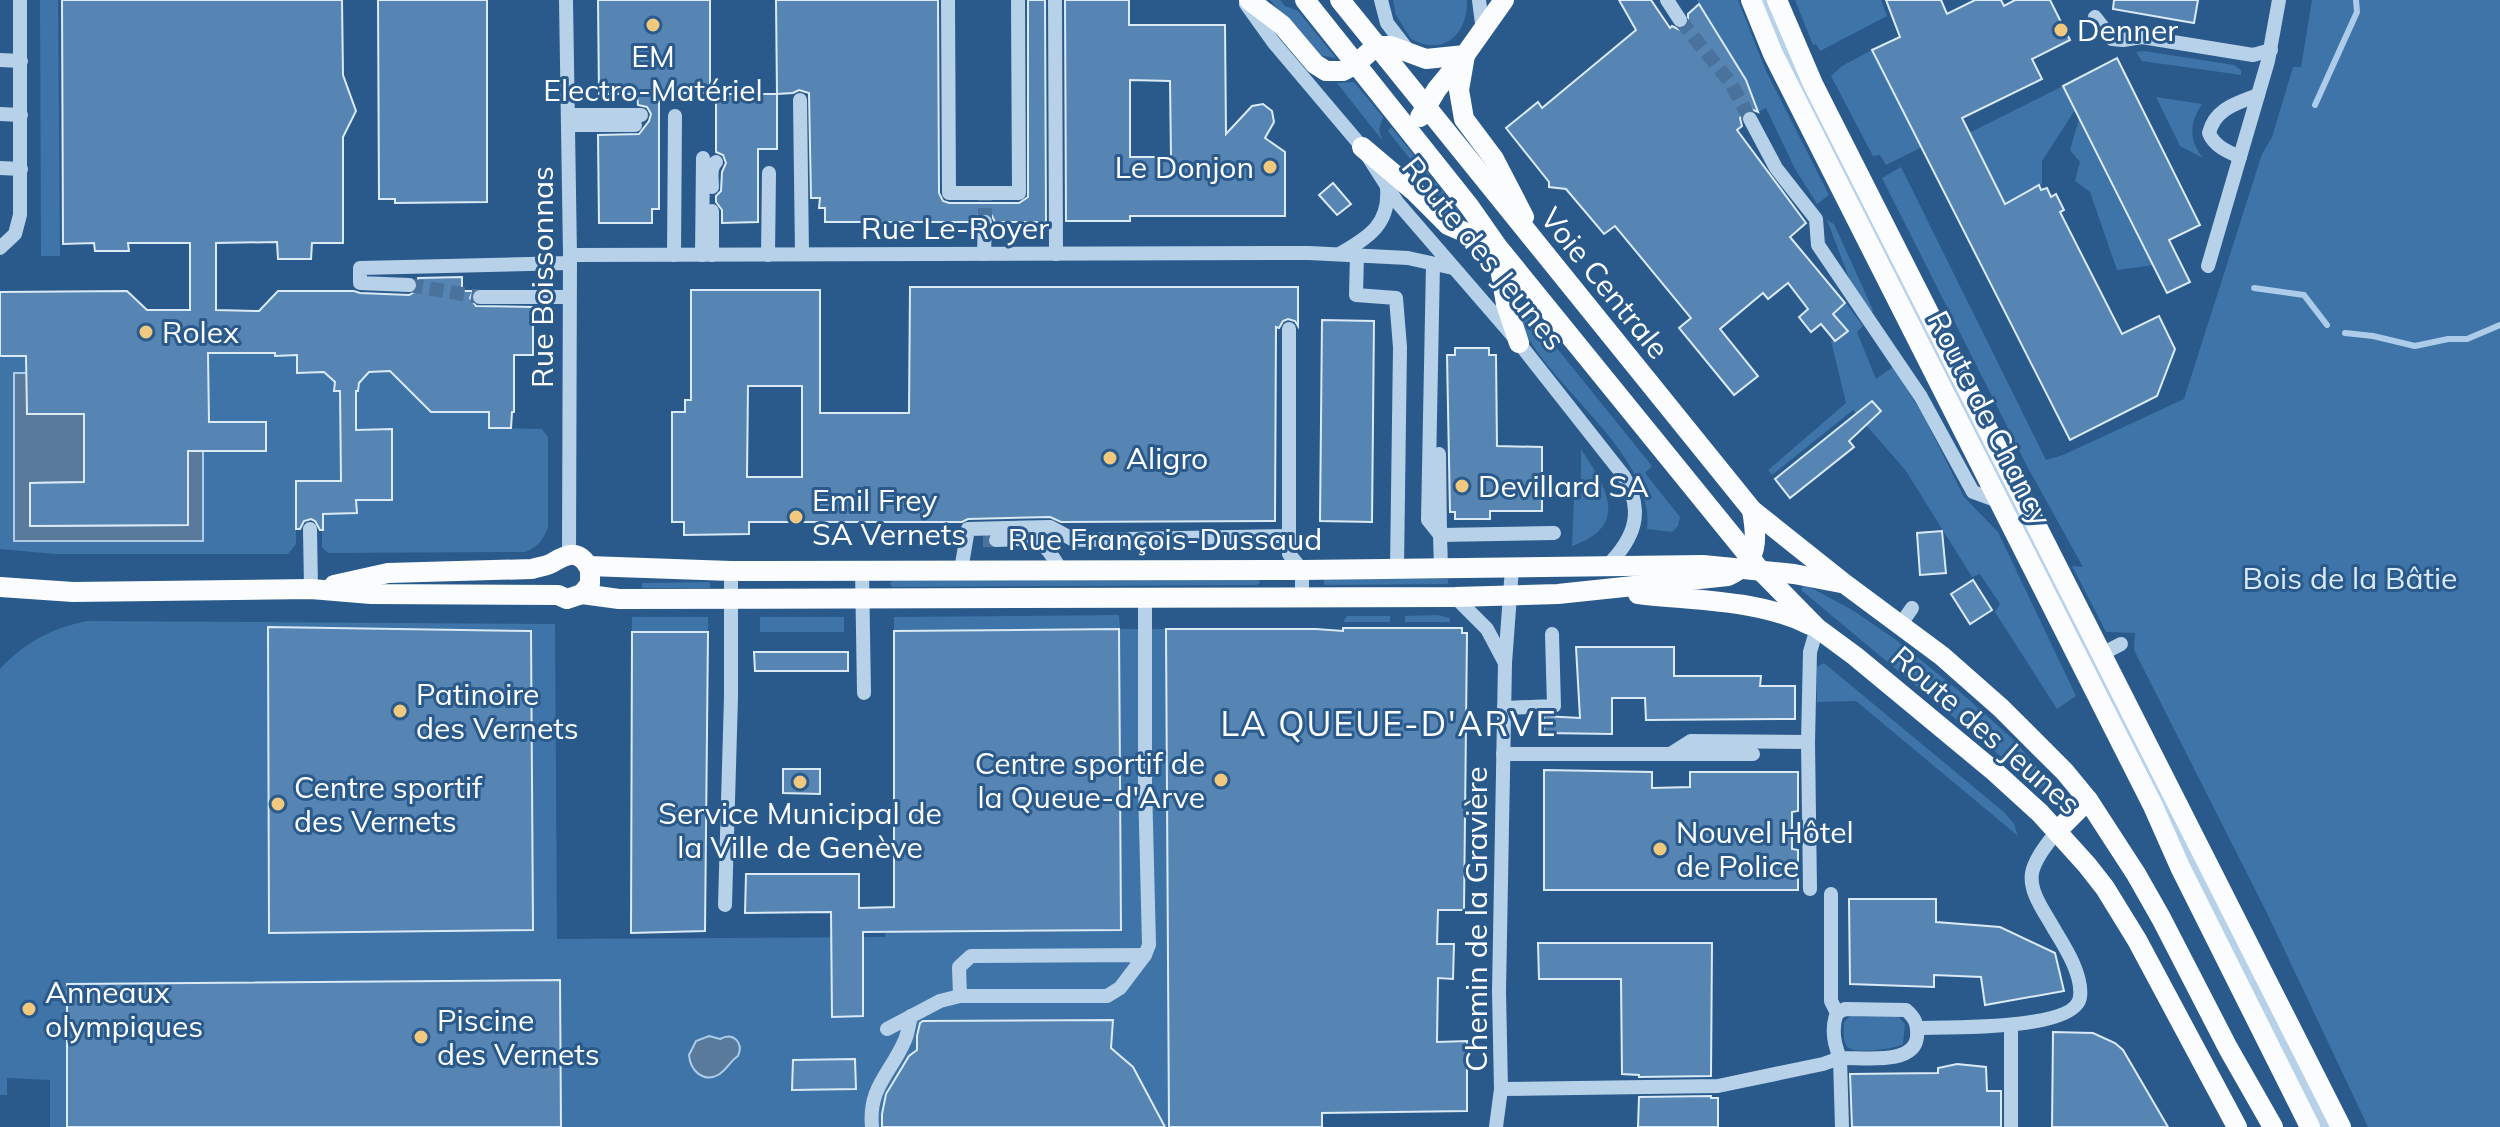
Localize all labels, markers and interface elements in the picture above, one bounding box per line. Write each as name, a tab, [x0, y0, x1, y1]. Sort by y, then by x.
place label: Denner	[2077, 11, 2178, 49]
marker: EM Electro-Matériel	[644, 16, 662, 34]
marker: Denner	[2052, 21, 2070, 39]
place label: EM Electro-Matériel	[543, 37, 763, 109]
place label: Le Donjon	[1115, 148, 1254, 186]
street label: Route des Jeunes	[1394, 148, 1574, 358]
marker: Le Donjon	[1261, 158, 1279, 176]
street label: Rue Boissonnas	[523, 166, 561, 388]
street label: Voie Centrale	[1532, 200, 1678, 366]
street label: Rue Le-Royer	[861, 209, 1049, 247]
street label: Route de Chancy	[1919, 304, 2061, 532]
place label: Rolex	[162, 313, 239, 351]
marker: Rolex	[137, 323, 155, 341]
place label: Aligro	[1126, 439, 1208, 477]
marker: Aligro	[1101, 449, 1119, 467]
place label: Devillard SA	[1478, 467, 1649, 505]
marker: Devillard SA	[1453, 477, 1471, 495]
place label: Emil Frey SA Vernets	[812, 481, 966, 553]
marker: Emil Frey SA Vernets	[787, 508, 805, 526]
street label: Rue François-Dussaud	[1008, 520, 1322, 558]
park label: Bois de la Bâtie	[2243, 559, 2457, 597]
street label: Route des Jeunes	[1883, 637, 2089, 823]
place label: Patinoire des Vernets	[416, 675, 579, 747]
marker: Patinoire des Vernets	[391, 702, 409, 720]
district label: LA QUEUE-D'ARVE	[1221, 702, 1557, 745]
place label: Centre sportif de la Queue-d'Arve	[975, 744, 1205, 816]
street label: Chemin de la Gravière	[1457, 766, 1495, 1072]
place label: Centre sportif des Vernets	[294, 768, 483, 840]
marker: Centre sportif de la Queue-d'Arve	[1212, 771, 1230, 789]
marker: Service Municipal de la Ville de Genève	[791, 773, 809, 791]
place label: Service Municipal de la Ville de Genève	[658, 794, 942, 866]
marker: Centre sportif des Vernets	[269, 795, 287, 813]
place label: Nouvel Hôtel de Police	[1676, 813, 1854, 885]
marker: Nouvel Hôtel de Police	[1651, 840, 1669, 858]
place label: Anneaux olympiques	[45, 973, 203, 1045]
marker: Anneaux olympiques	[20, 1000, 38, 1018]
place label: Piscine des Vernets	[437, 1001, 600, 1073]
marker: Piscine des Vernets	[412, 1028, 430, 1046]

